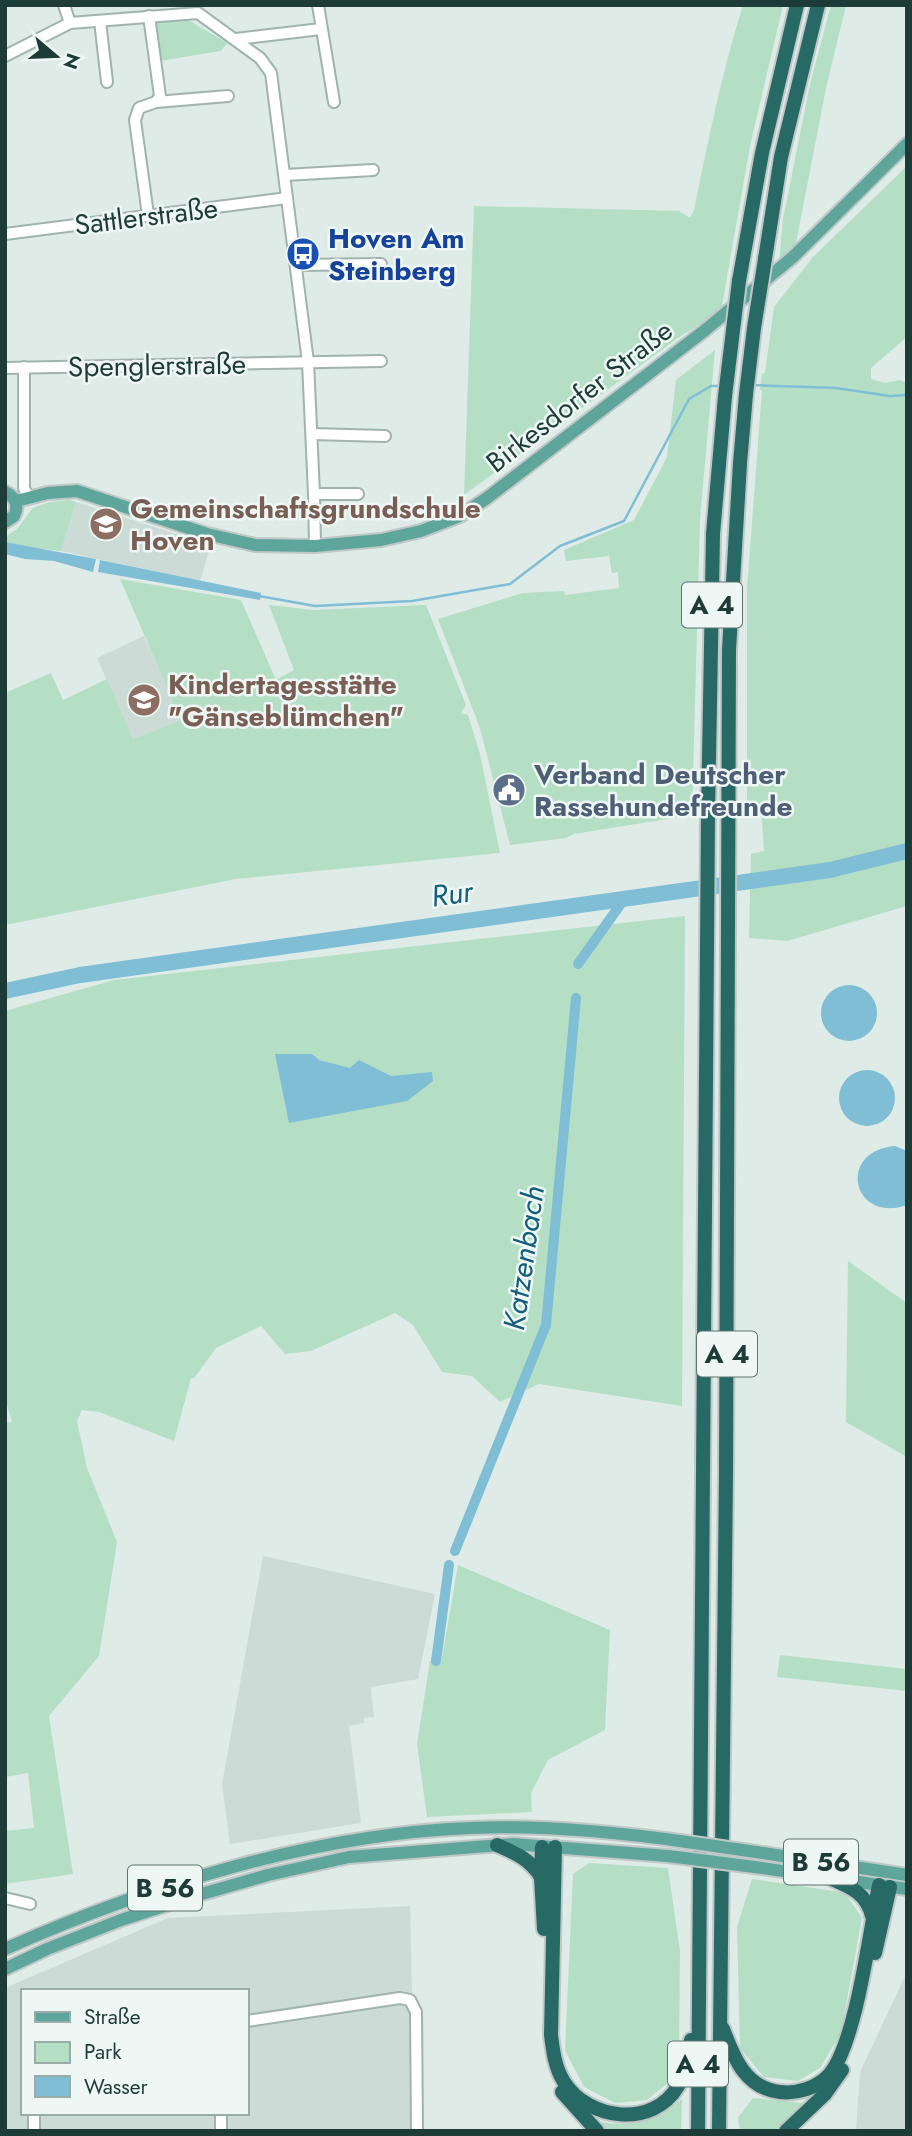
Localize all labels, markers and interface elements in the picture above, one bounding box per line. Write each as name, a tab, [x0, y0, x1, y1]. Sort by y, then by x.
north arrow	[21, 21, 91, 91]
text: N	[56, 50, 87, 73]
street label: Sattlerstraße	[72, 187, 220, 246]
place label: Hoven Am Steinberg	[328, 218, 465, 291]
bus stop icon: Hoven Am Steinberg	[284, 235, 322, 273]
street label: Birkesdorfer Straße	[477, 310, 681, 482]
street label: Spenglerstraße	[68, 343, 246, 388]
place label: Gemeinschaftsgrundschule Hoven	[130, 488, 481, 561]
school or university icon: Gemeinschaftsgrundschule Hoven	[87, 505, 125, 543]
road number: A 4	[682, 582, 742, 628]
place label: Kindertagesstätte "Gänseblümchen"	[168, 664, 404, 737]
school or university icon: Kindertagesstätte "Gänseblümchen"	[125, 681, 163, 719]
place label: Verband Deutscher Rassehundefreunde	[533, 754, 793, 827]
public building icon: Verband Deutscher Rassehundefreunde	[490, 771, 528, 809]
water label: Rur	[428, 869, 477, 918]
water label: Katzenbach	[492, 1183, 555, 1333]
road number: A 4	[697, 1331, 757, 1376]
road number: B 56	[784, 1840, 858, 1884]
road number: B 56	[128, 1866, 202, 1910]
legend	[21, 1989, 248, 2115]
text: Straße	[84, 2002, 141, 2032]
text: Park	[84, 2037, 122, 2067]
road number: A 4	[668, 2041, 728, 2086]
text: Wasser	[84, 2072, 149, 2102]

